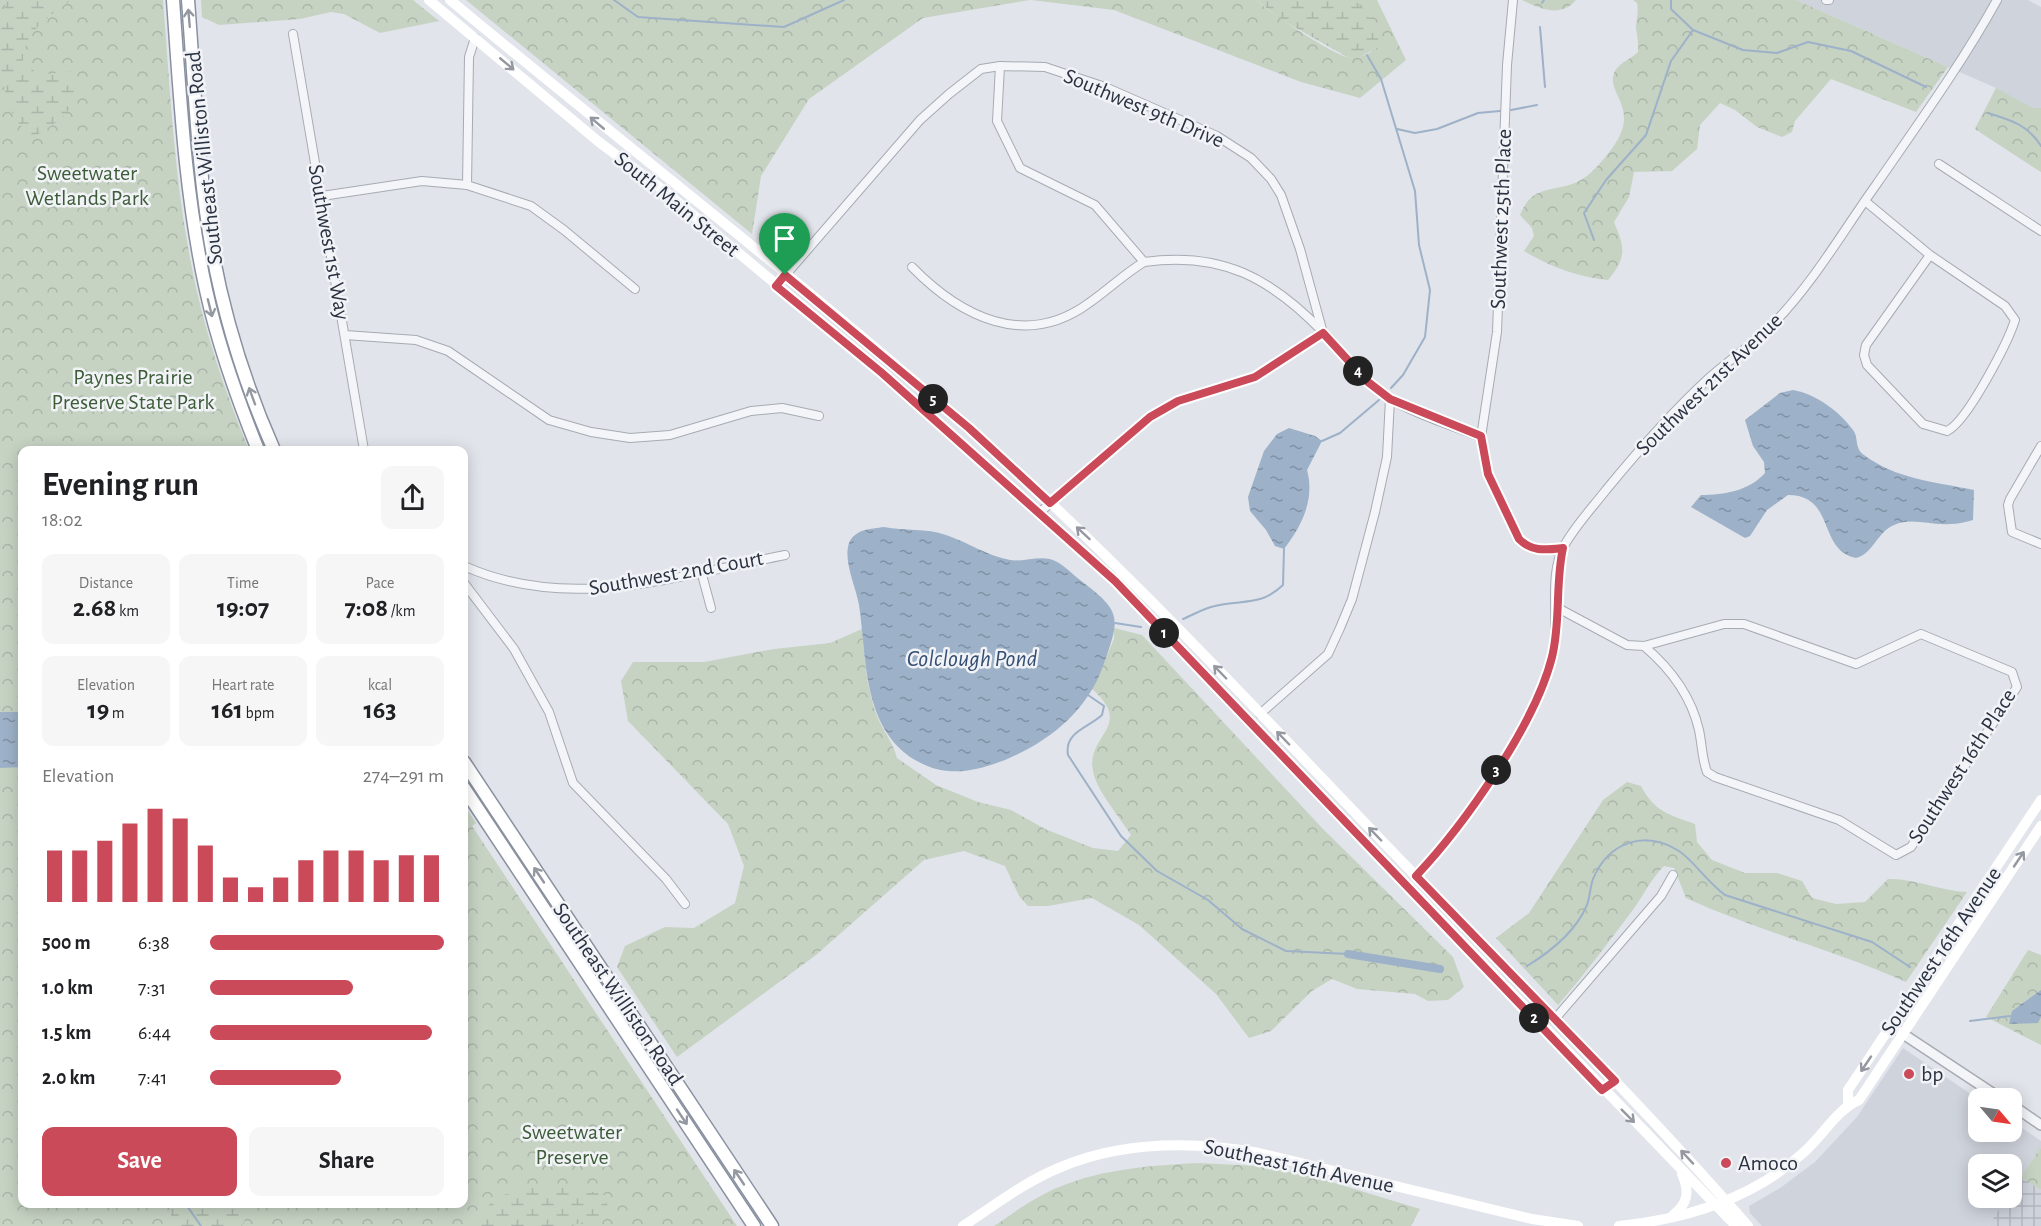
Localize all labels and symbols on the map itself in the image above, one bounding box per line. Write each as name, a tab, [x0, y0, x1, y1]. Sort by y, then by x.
one-way arrow	[183, 9, 194, 29]
street label: Southeast Williston Road	[182, 50, 226, 266]
one-way arrow	[498, 58, 514, 71]
street label: Southwest 9th Drive	[1061, 64, 1227, 152]
one-way arrow	[590, 117, 606, 130]
street label: Southwest 25th Place	[1487, 128, 1515, 310]
street label: South Main Street	[610, 147, 744, 261]
park label: Sweetwater Wetlands Park	[25, 162, 149, 209]
street label: Southwest 1st Way	[304, 163, 354, 322]
pin	[759, 213, 810, 275]
one-way arrow	[205, 298, 217, 317]
street label: Southwest 21st Avenue	[1632, 309, 1786, 459]
pin: 4	[1343, 356, 1373, 386]
park label: Paynes Prairie Preserve State Park	[52, 366, 214, 413]
pin: 5	[918, 384, 948, 414]
one-way arrow	[246, 387, 257, 406]
one-way arrow	[1076, 526, 1091, 540]
street label: Southwest 2nd Court	[587, 547, 765, 599]
pin: 1	[1149, 618, 1179, 648]
water label: Colclough Pond	[907, 647, 1038, 671]
one-way arrow	[1213, 664, 1227, 679]
street label: Southwest 16th Place	[1904, 685, 2020, 847]
one-way arrow	[1276, 730, 1290, 745]
pin: 3	[1481, 755, 1511, 785]
one-way arrow	[1368, 826, 1383, 841]
one-way arrow	[2013, 851, 2025, 868]
street label: Southwest 16th Avenue	[1877, 863, 2005, 1039]
one-way arrow	[532, 867, 544, 884]
street label: Southeast Williston Road	[549, 899, 687, 1089]
pin: 2	[1519, 1003, 1549, 1033]
one-way arrow	[1859, 1055, 1871, 1072]
place label: bp	[1921, 1063, 1944, 1085]
marker: bp	[1902, 1067, 1916, 1081]
north arrow	[1968, 1088, 2022, 1142]
one-way arrow	[676, 1108, 688, 1124]
one-way arrow	[1620, 1108, 1635, 1123]
park label: Sweetwater Preserve	[522, 1121, 622, 1168]
street label: Southeast 16th Avenue	[1202, 1135, 1396, 1197]
one-way arrow	[1680, 1150, 1694, 1165]
place label: Amoco	[1738, 1152, 1798, 1174]
marker: Amoco	[1719, 1156, 1733, 1170]
one-way arrow	[733, 1169, 746, 1186]

